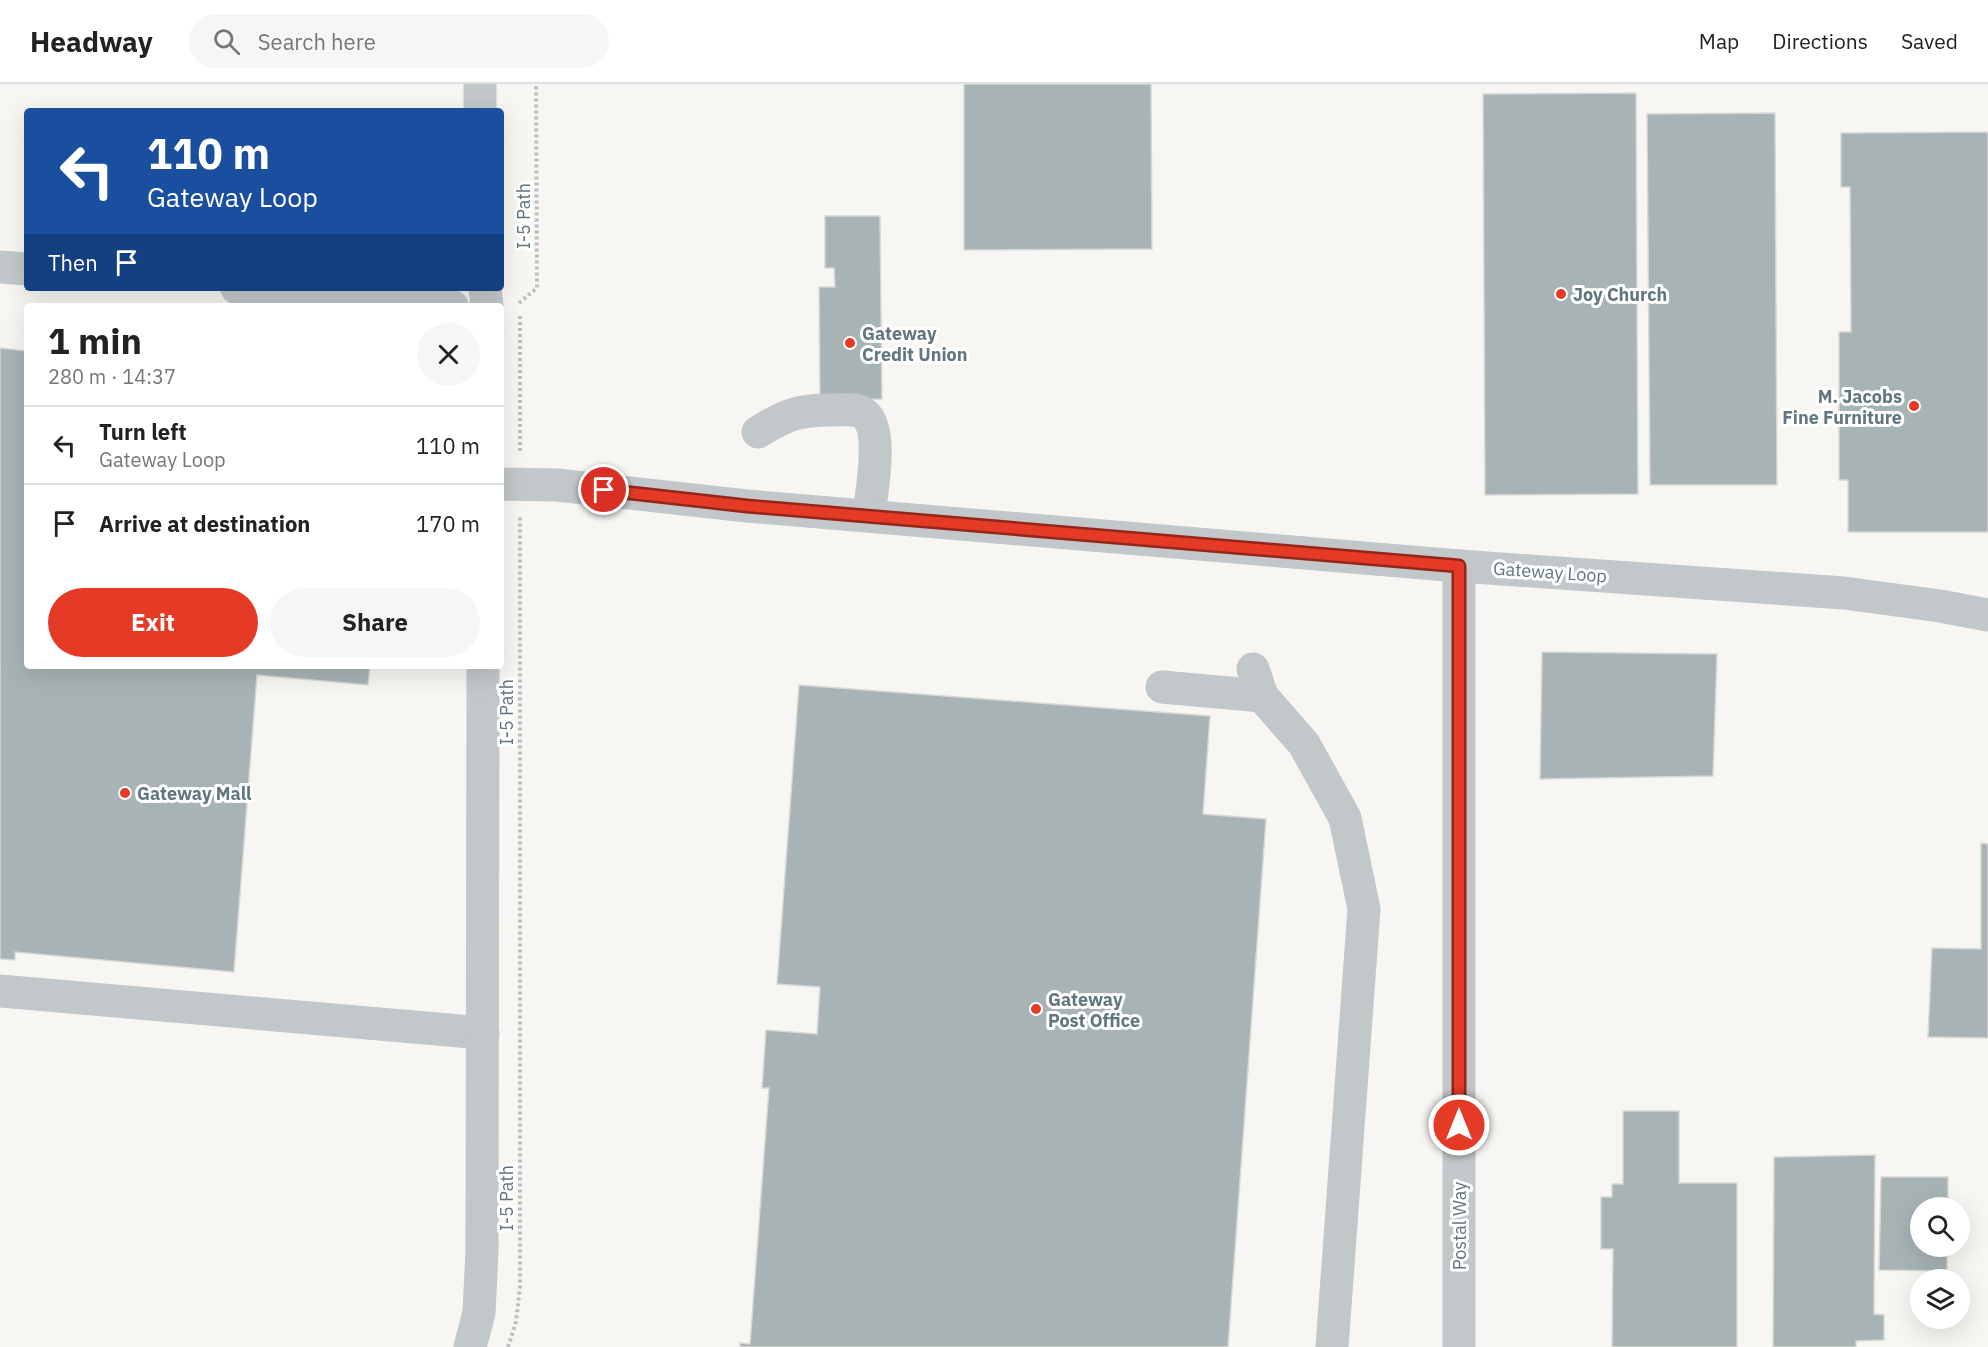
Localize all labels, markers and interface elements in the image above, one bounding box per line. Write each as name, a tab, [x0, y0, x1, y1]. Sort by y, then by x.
search box	[189, 14, 609, 68]
text: Headway	[30, 23, 153, 60]
icon: search	[210, 25, 243, 58]
text: Search here	[258, 27, 376, 56]
text: Map	[1699, 27, 1739, 55]
text: Directions	[1772, 27, 1868, 55]
text: Saved	[1901, 27, 1958, 55]
text: 110 m	[147, 126, 270, 181]
icon: left	[48, 132, 126, 210]
text: Gateway Loop	[147, 179, 318, 214]
street label: I-5 Path	[512, 183, 535, 249]
icon: arrive	[110, 246, 143, 279]
text: Then	[48, 248, 98, 277]
place label: Joy Church	[1573, 283, 1667, 306]
marker: Joy Church	[1554, 287, 1568, 301]
text: 1 min	[48, 317, 142, 364]
place label: Gateway Credit Union	[862, 322, 968, 366]
button: close	[417, 323, 480, 386]
marker: Gateway Credit Union	[843, 336, 857, 350]
text: 280 m · 14:37	[48, 363, 176, 390]
place label: M. Jacobs Fine Furniture	[1782, 385, 1902, 429]
marker: M. Jacobs Fine Furniture	[1907, 399, 1921, 413]
text: Turn left	[99, 417, 187, 446]
icon: left	[48, 429, 81, 462]
text: 110 m	[416, 431, 480, 460]
text: Gateway Loop	[99, 446, 226, 473]
pin	[578, 464, 629, 515]
icon: arrive	[587, 473, 620, 506]
icon: arrive	[48, 507, 81, 540]
text: Arrive at destination	[99, 509, 310, 538]
text: 170 m	[416, 509, 480, 538]
street label: Gateway Loop	[1492, 557, 1608, 587]
button: Exit	[48, 588, 258, 657]
button: Share	[270, 588, 480, 657]
street label: I-5 Path	[495, 679, 518, 745]
place label: Gateway Mall	[137, 782, 252, 805]
marker: Gateway Mall	[118, 786, 132, 800]
place label: Gateway Post Office	[1048, 988, 1140, 1032]
marker: Gateway Post Office	[1029, 1002, 1043, 1016]
position arrow	[1427, 1093, 1491, 1157]
street label: I-5 Path	[495, 1165, 518, 1231]
street label: Postal Way	[1448, 1182, 1471, 1270]
map controls	[1910, 1197, 1970, 1329]
button: search	[1910, 1197, 1970, 1257]
button: layers	[1910, 1269, 1970, 1329]

